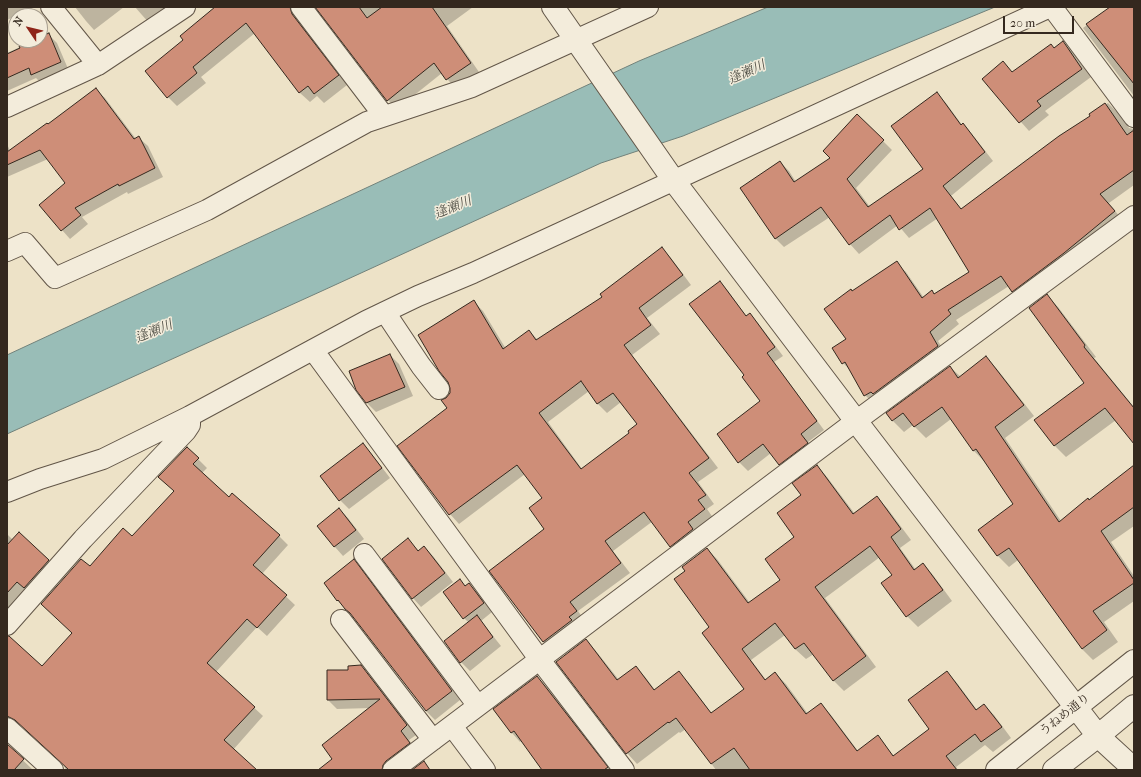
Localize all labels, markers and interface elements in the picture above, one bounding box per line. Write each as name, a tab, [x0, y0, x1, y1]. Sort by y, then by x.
north arrow	[8, 8, 48, 48]
scale bar	[1005, 8, 1076, 34]
text: N	[11, 14, 26, 29]
text: 20 m	[1010, 16, 1035, 30]
water label: 逢瀬川	[726, 58, 768, 88]
water label: 逢瀬川	[432, 193, 474, 223]
water label: 逢瀬川	[133, 317, 175, 347]
street label: うねめ通り	[1037, 691, 1093, 739]

